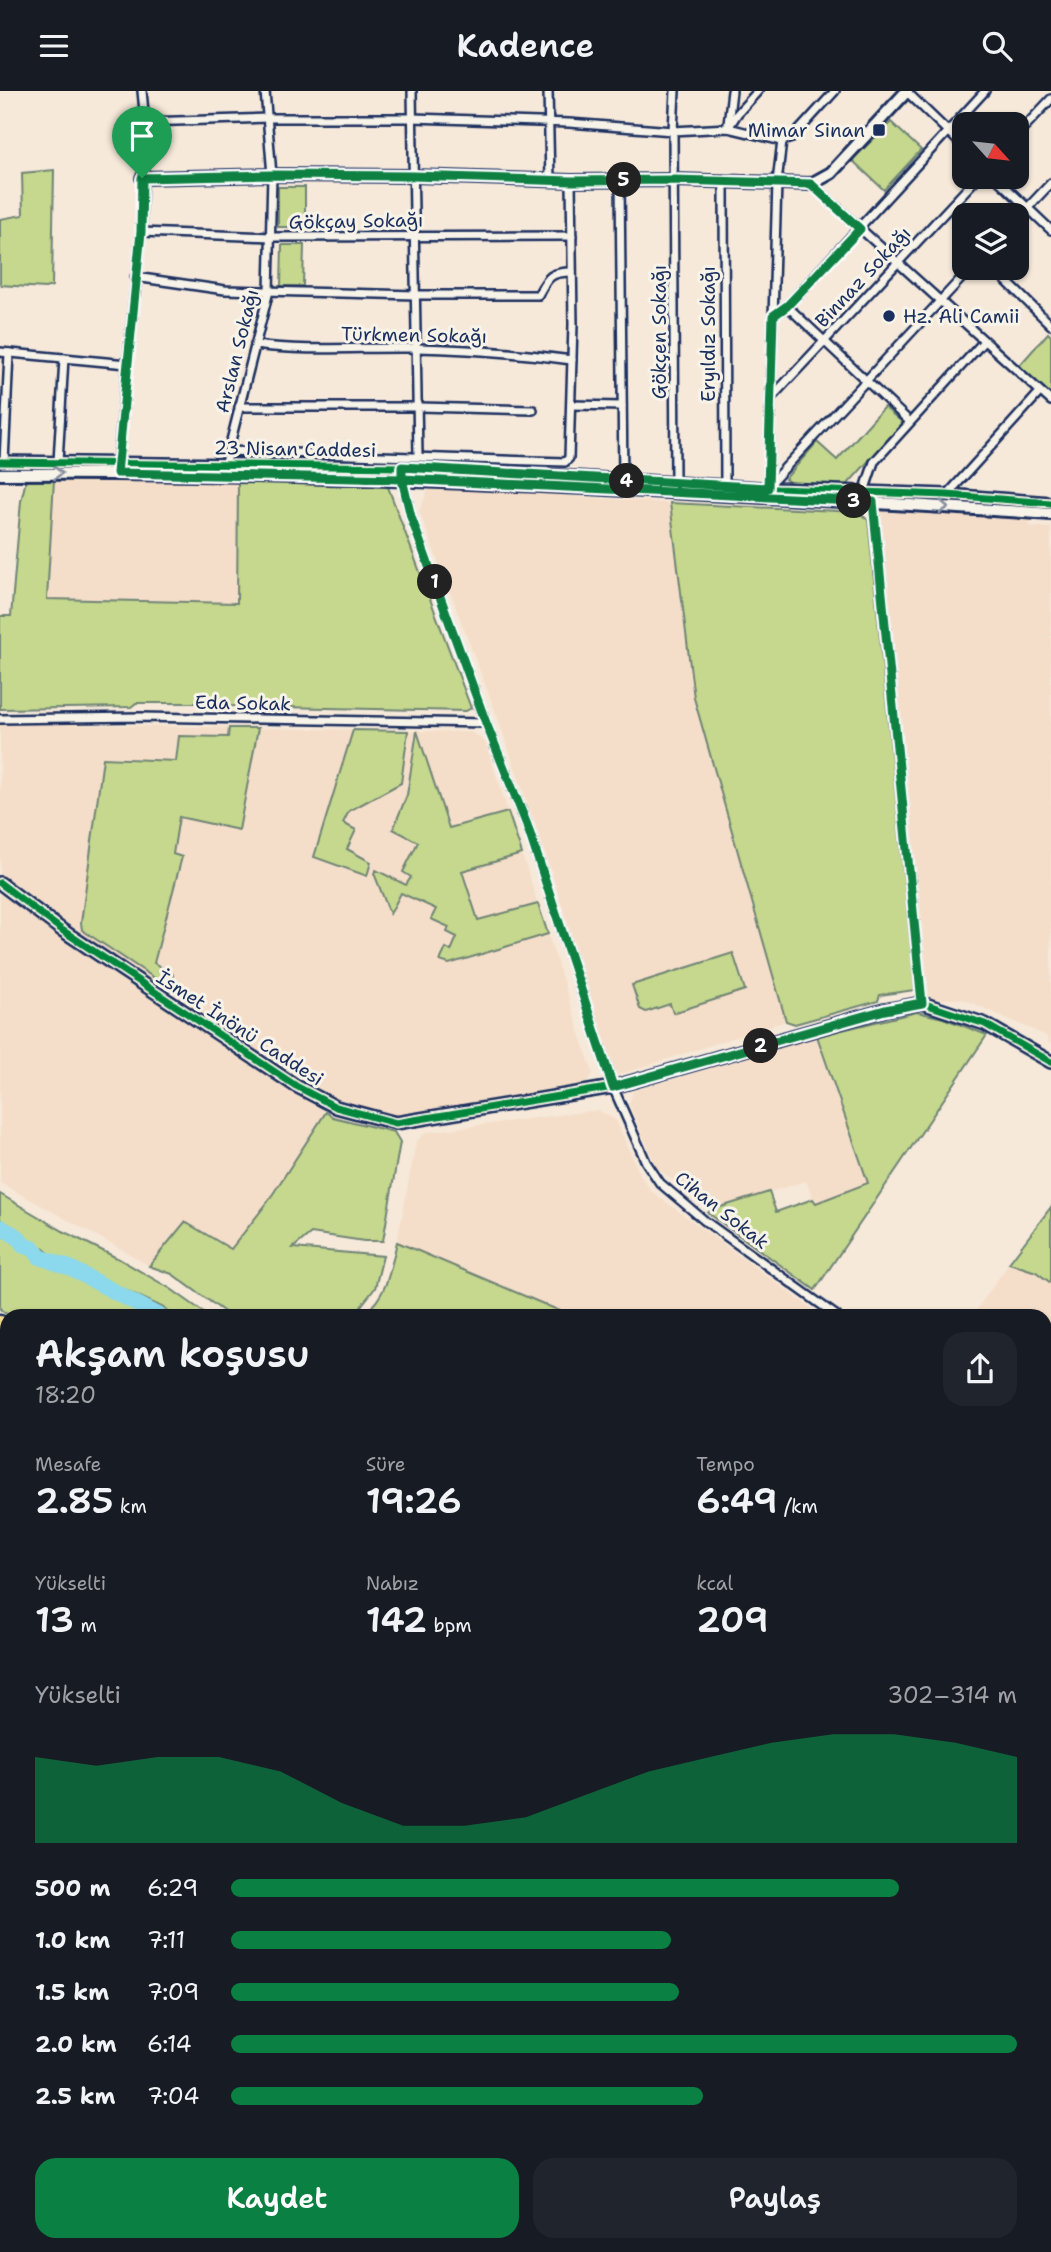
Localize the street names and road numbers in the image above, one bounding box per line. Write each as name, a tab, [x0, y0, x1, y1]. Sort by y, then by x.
street label: Gökçay Sokağı	[289, 207, 423, 235]
street label: Binnaz Sokağı	[810, 221, 916, 333]
street label: Gökçen Sokağı	[647, 265, 672, 399]
street label: Eryıldız Sokağı	[696, 266, 721, 402]
street label: Arslan Sokağı	[210, 286, 264, 416]
street label: Türkmen Sokağı	[341, 321, 487, 349]
street label: 23 Nisan Caddesi	[214, 435, 376, 463]
street label: Eda Sokak	[195, 690, 291, 716]
street label: İsmet İnönü Caddesi	[152, 965, 328, 1091]
street label: Cihan Sokak	[670, 1165, 774, 1255]

